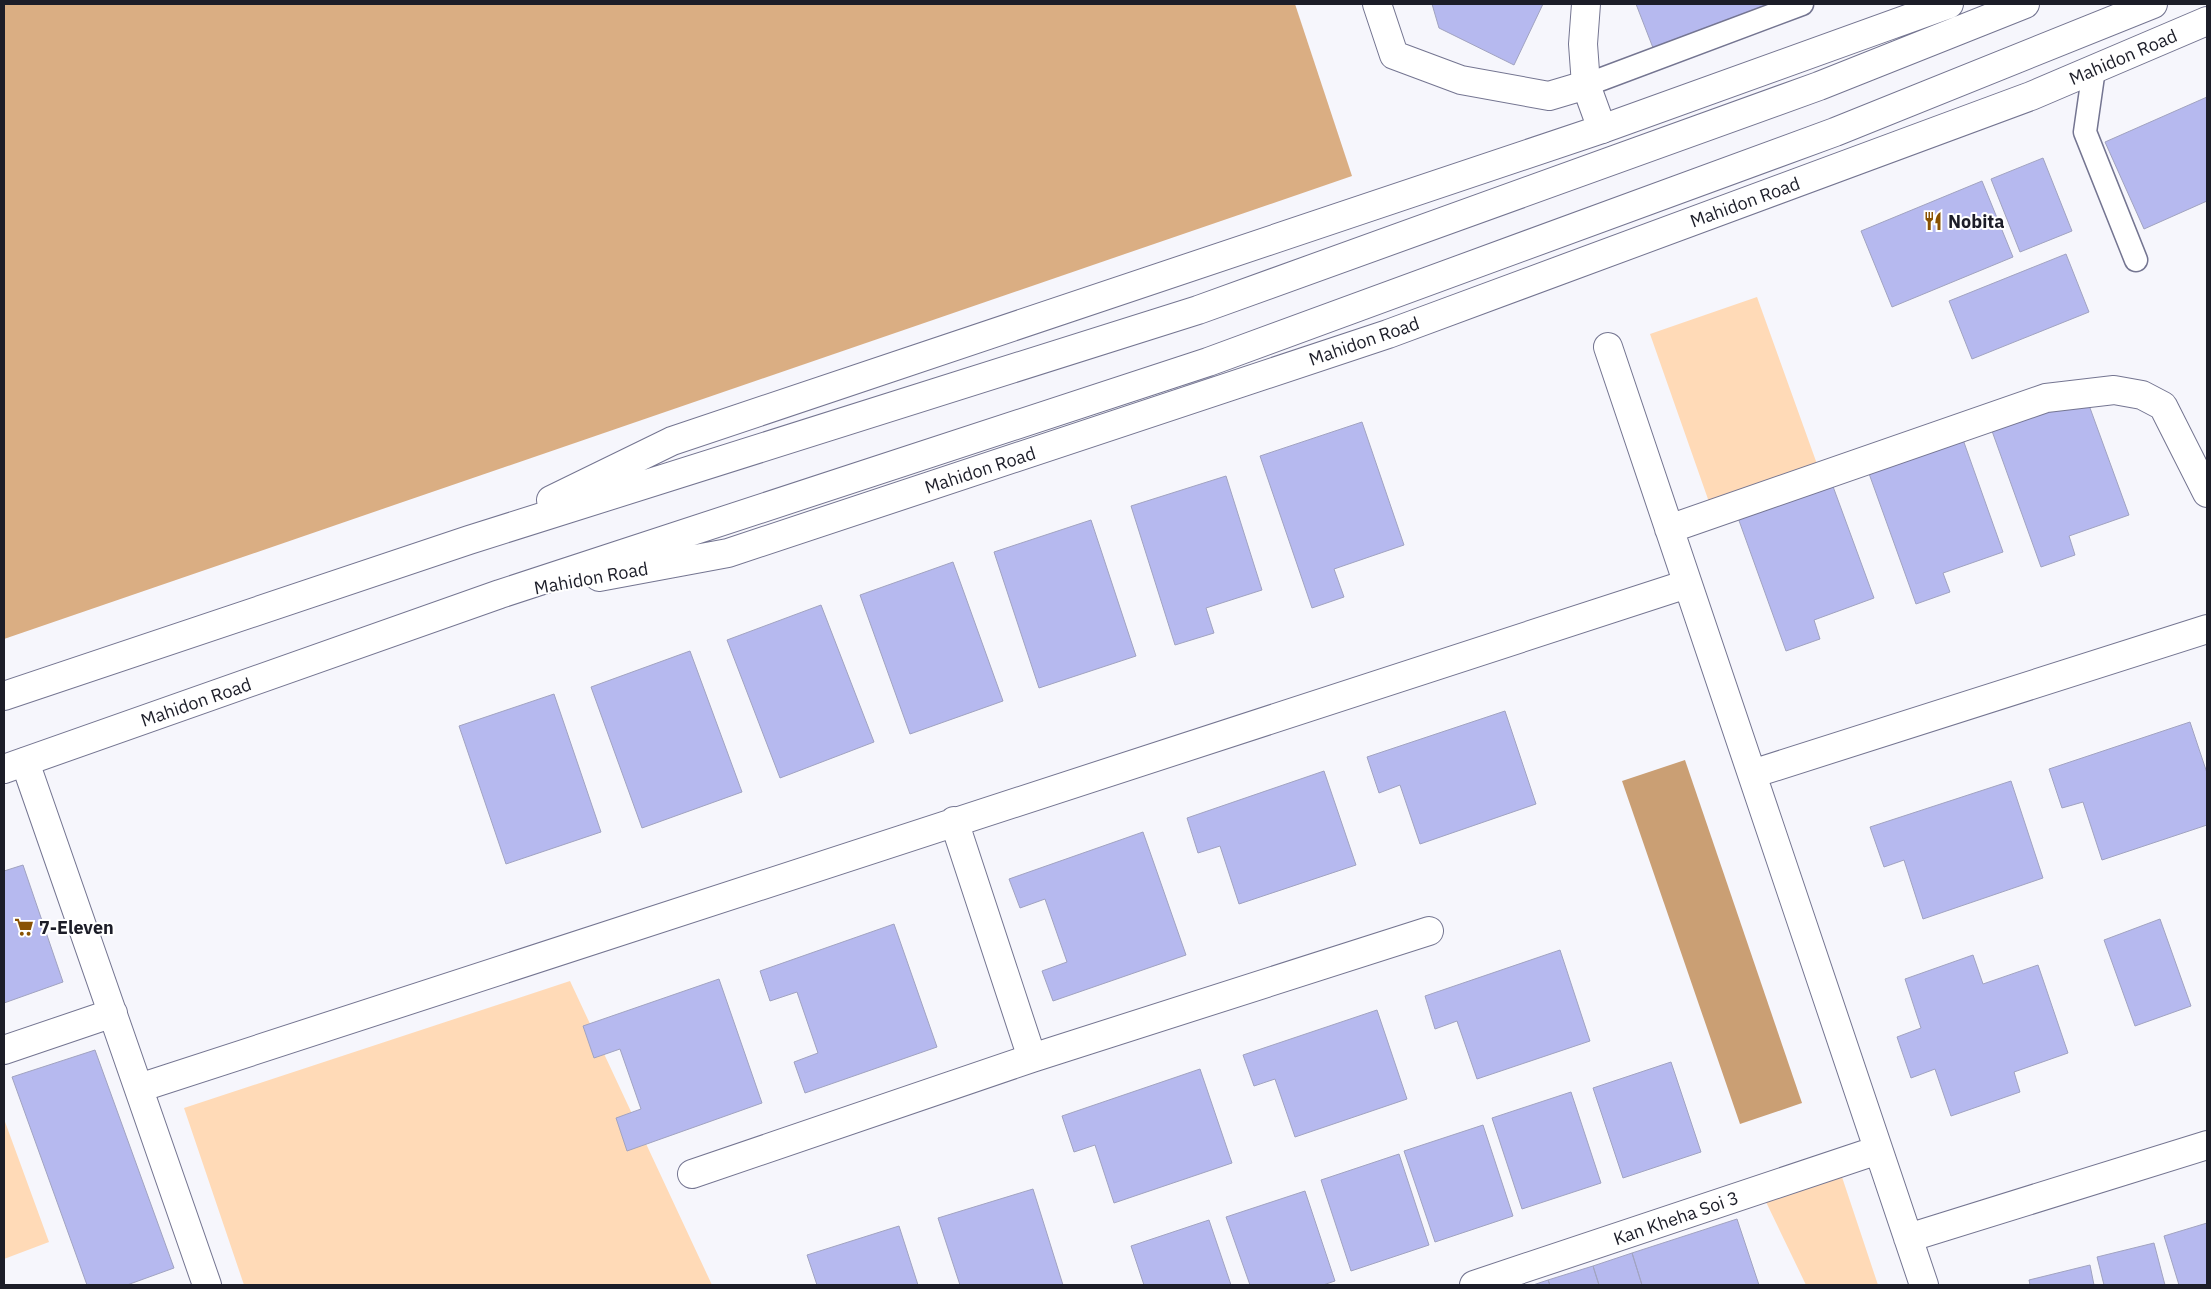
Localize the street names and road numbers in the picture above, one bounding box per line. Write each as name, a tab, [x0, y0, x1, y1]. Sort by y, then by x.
street label: Mahidon Road	[2065, 24, 2181, 90]
street label: Mahidon Road	[1687, 171, 1803, 233]
street label: Mahidon Road	[1306, 311, 1422, 371]
street label: Mahidon Road	[922, 441, 1038, 499]
street label: Mahidon Road	[532, 557, 650, 599]
street label: Mahidon Road	[138, 672, 254, 732]
street label: Kan Kheha Soi 3	[1610, 1186, 1742, 1250]

